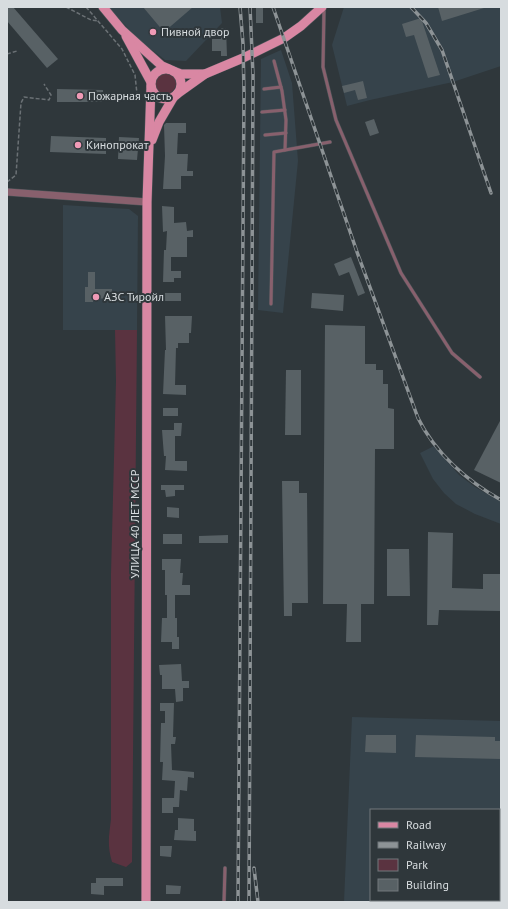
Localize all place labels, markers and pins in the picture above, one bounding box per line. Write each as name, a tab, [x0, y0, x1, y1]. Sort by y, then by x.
place label: Пивной двор	[161, 24, 230, 39]
marker: Пивной двор	[148, 27, 158, 37]
place label: Пожарная часть	[88, 88, 172, 103]
marker: Пожарная часть	[75, 91, 85, 101]
place label: Кинопрокат	[86, 137, 149, 152]
marker: Кинопрокат	[73, 140, 83, 150]
place label: АЗС Тиройл	[104, 289, 164, 304]
marker: АЗС Тиройл	[91, 292, 101, 302]

